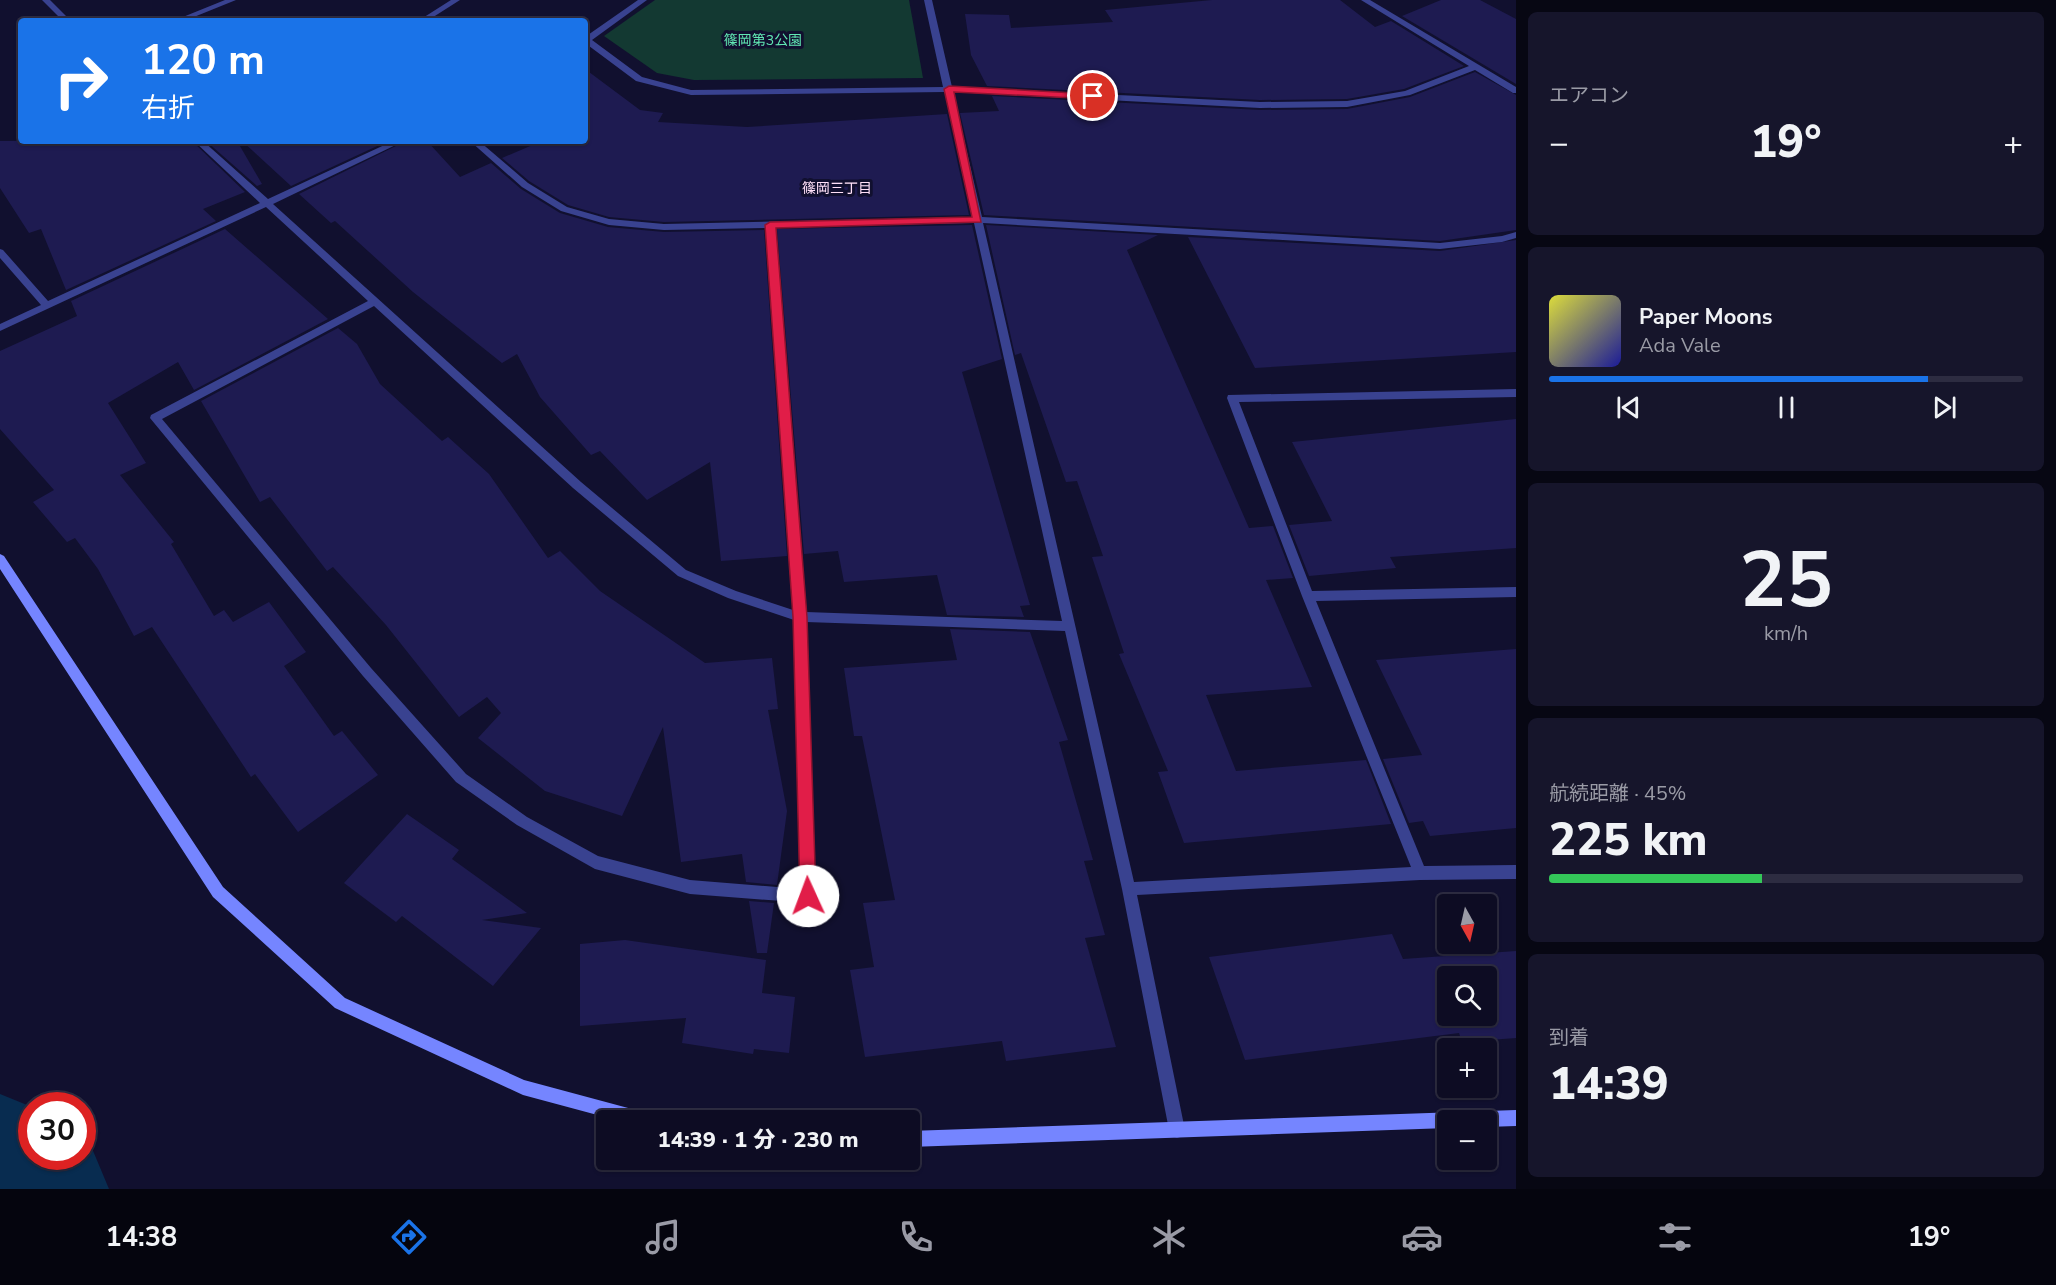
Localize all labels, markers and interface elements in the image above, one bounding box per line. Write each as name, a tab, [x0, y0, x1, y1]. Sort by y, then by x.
park label: 篠岡第3公園	[724, 31, 802, 50]
text: 120 m	[141, 32, 265, 89]
icon: right	[42, 42, 120, 120]
pin	[1067, 70, 1118, 121]
icon: arrive	[1076, 79, 1109, 112]
text: エアコン	[1549, 82, 1629, 109]
text: 右折	[141, 90, 195, 127]
text: 19°	[1750, 112, 1822, 173]
text: −	[1549, 121, 1569, 166]
text: +	[2003, 121, 2023, 166]
district label: 篠岡三丁目	[802, 179, 872, 198]
text: Paper Moons	[1639, 302, 1773, 332]
text: Ada Vale	[1639, 332, 1721, 359]
icon: previous	[1612, 391, 1645, 424]
icon: pause	[1770, 391, 1803, 424]
icon: next	[1928, 391, 1961, 424]
text: 25	[1739, 527, 1833, 634]
text: km/h	[1764, 620, 1808, 647]
text: 航続距離 · 45%	[1549, 780, 1686, 807]
text: 225 km	[1549, 810, 1708, 871]
position arrow	[776, 864, 840, 928]
north arrow	[1437, 894, 1497, 954]
map controls	[1437, 894, 1497, 1170]
button: search	[1437, 966, 1497, 1026]
text: 到着	[1549, 1024, 1589, 1051]
button: +	[1437, 1038, 1497, 1098]
text: 14:39	[1549, 1054, 1669, 1115]
speed limit sign: 30	[18, 1092, 96, 1170]
button: −	[1437, 1110, 1497, 1170]
text: 14:39 · 1 分 · 230 m	[657, 1125, 859, 1155]
icon: directions	[388, 1216, 430, 1258]
icon: music	[642, 1216, 684, 1258]
icon: phone	[895, 1216, 937, 1258]
icon: climate	[1148, 1216, 1190, 1258]
icon: car	[1401, 1216, 1443, 1258]
icon: filters	[1654, 1216, 1696, 1258]
text: 14:38	[106, 1219, 177, 1256]
text: 19°	[1908, 1219, 1950, 1256]

